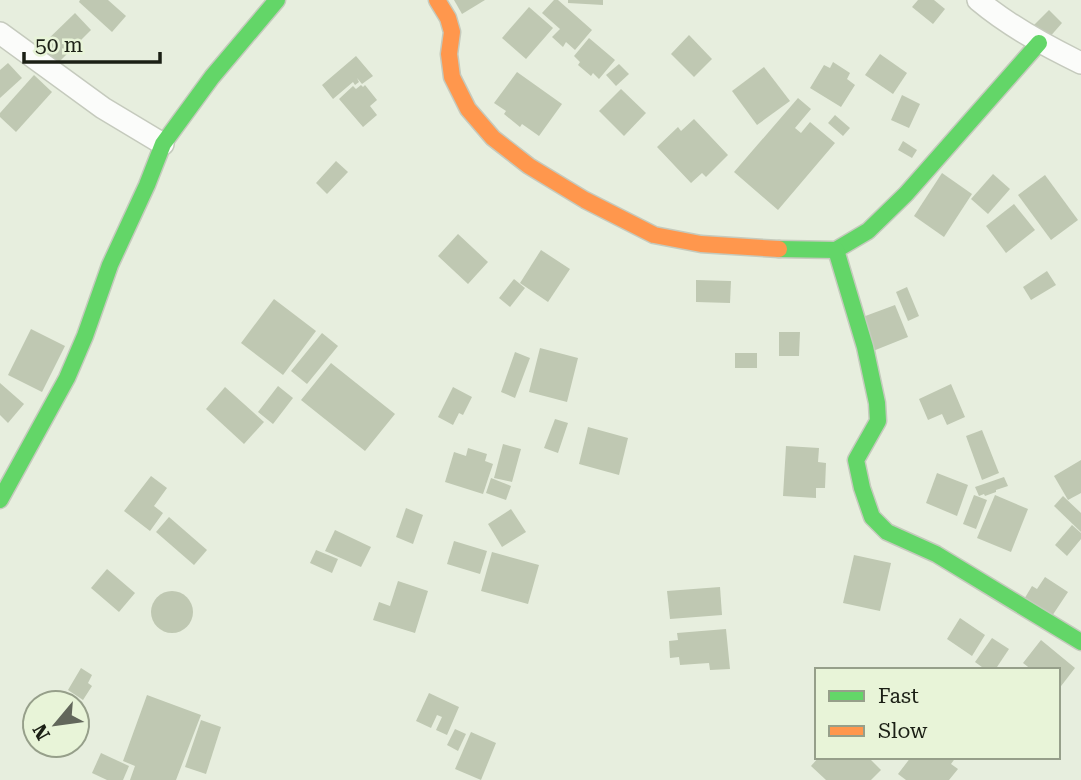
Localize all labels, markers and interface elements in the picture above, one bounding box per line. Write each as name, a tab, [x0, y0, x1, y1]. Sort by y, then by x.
scale bar	[24, 21, 161, 65]
text: 50 m	[35, 33, 83, 57]
legend	[815, 668, 1060, 759]
text: Fast	[878, 684, 919, 708]
north arrow	[21, 689, 91, 759]
text: Slow	[878, 719, 928, 743]
text: N	[28, 720, 55, 744]

